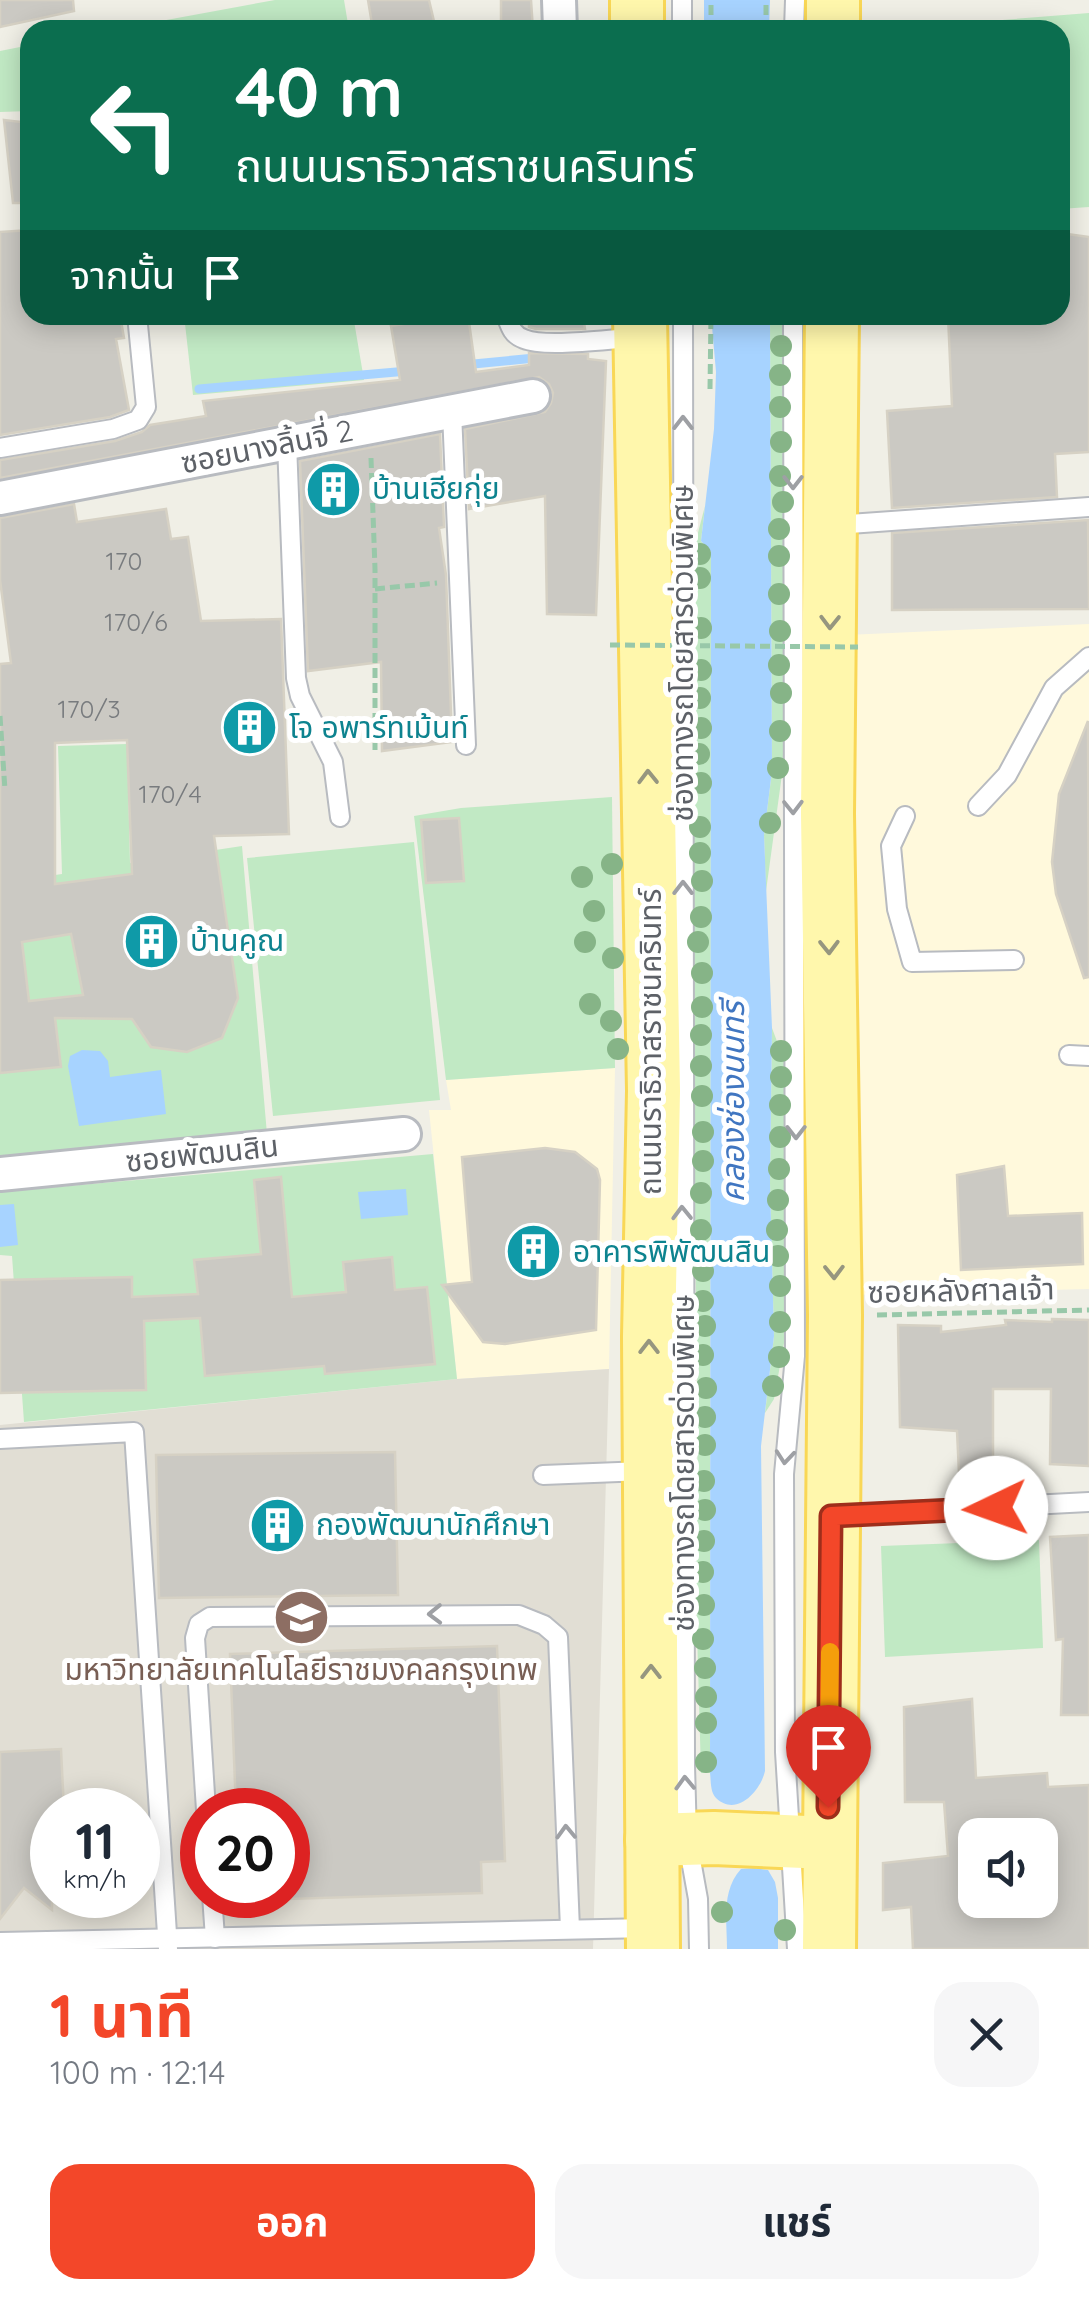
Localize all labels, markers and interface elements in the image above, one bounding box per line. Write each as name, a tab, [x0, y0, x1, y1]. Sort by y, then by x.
text: 40 m	[235, 47, 403, 135]
icon: left	[70, 60, 200, 190]
text: ถนนนราธิวาสราชนครินทร์	[235, 137, 695, 193]
icon: arrive	[195, 250, 250, 305]
text: จากนั้น	[70, 251, 175, 299]
street label: ซอยนางลิ้นจี่ 2	[177, 410, 356, 481]
one-way arrow	[672, 414, 694, 430]
building icon: บ้านเฮียกุ่ย	[303, 459, 363, 519]
place label: บ้านเฮียกุ่ย	[372, 469, 500, 507]
one-way arrow	[782, 476, 804, 491]
street label: ช่องทางรถโดยสารด่วนพิเศษ	[663, 484, 701, 822]
house number: 170	[106, 545, 142, 576]
house number: 170/6	[104, 606, 168, 637]
one-way arrow	[819, 615, 840, 631]
house number: 170/3	[57, 693, 121, 724]
building icon: โจ อพาร์ทเม้นท์	[220, 698, 280, 758]
place label: โจ อพาร์ทเม้นท์	[289, 708, 469, 746]
one-way arrow	[638, 769, 659, 785]
house number: 170/4	[138, 778, 202, 809]
one-way arrow	[783, 800, 804, 816]
one-way arrow	[672, 879, 694, 894]
street label: ถนนนราธิวาสราชนครินทร์	[631, 887, 669, 1195]
building icon: บ้านคูณ	[121, 911, 181, 971]
place label: บ้านคูณ	[190, 921, 284, 959]
one-way arrow	[819, 940, 840, 956]
water label: คลองช่องนนทรี	[712, 996, 752, 1202]
street label: ซอยพัฒนสิน	[124, 1126, 280, 1180]
one-way arrow	[785, 1126, 807, 1141]
one-way arrow	[671, 1204, 693, 1220]
building icon: อาคารพิพัฒนสิน	[504, 1222, 564, 1282]
place label: อาคารพิพัฒนสิน	[573, 1232, 770, 1270]
one-way arrow	[823, 1266, 845, 1281]
street label: ซอยหลังศาลเจ้า	[867, 1269, 1055, 1311]
street label: ช่องทางรถโดยสารด่วนพิเศษ	[664, 1294, 702, 1632]
one-way arrow	[638, 1339, 660, 1354]
one-way arrow	[775, 1449, 797, 1465]
position arrow	[944, 1456, 1048, 1560]
building icon: กองพัฒนานักศึกษา	[247, 1495, 307, 1555]
place label: กองพัฒนานักศึกษา	[316, 1505, 550, 1543]
school or university icon: มหาวิทยาลัยเทคโนโลยีราชมงคลกรุงเทพ	[271, 1587, 331, 1647]
one-way arrow	[426, 1604, 442, 1625]
place label: มหาวิทยาลัยเทคโนโลยีราชมงคลกรุงเทพ	[64, 1650, 538, 1688]
one-way arrow	[640, 1664, 662, 1680]
pin	[786, 1705, 871, 1808]
icon: arrive	[801, 1720, 856, 1775]
one-way arrow	[675, 1774, 696, 1790]
speed limit sign: 20	[180, 1788, 310, 1918]
text: 11	[76, 1809, 114, 1872]
map controls	[958, 1818, 1058, 1918]
button: sound	[958, 1818, 1058, 1918]
one-way arrow	[556, 1823, 577, 1839]
text: km/h	[63, 1863, 127, 1894]
text: 1 นาที	[50, 1977, 194, 2052]
button: close	[934, 1982, 1039, 2087]
text: 100 m · 12:14	[50, 2052, 225, 2092]
button: ออก	[50, 2164, 535, 2279]
button: แชร์	[555, 2164, 1039, 2279]

